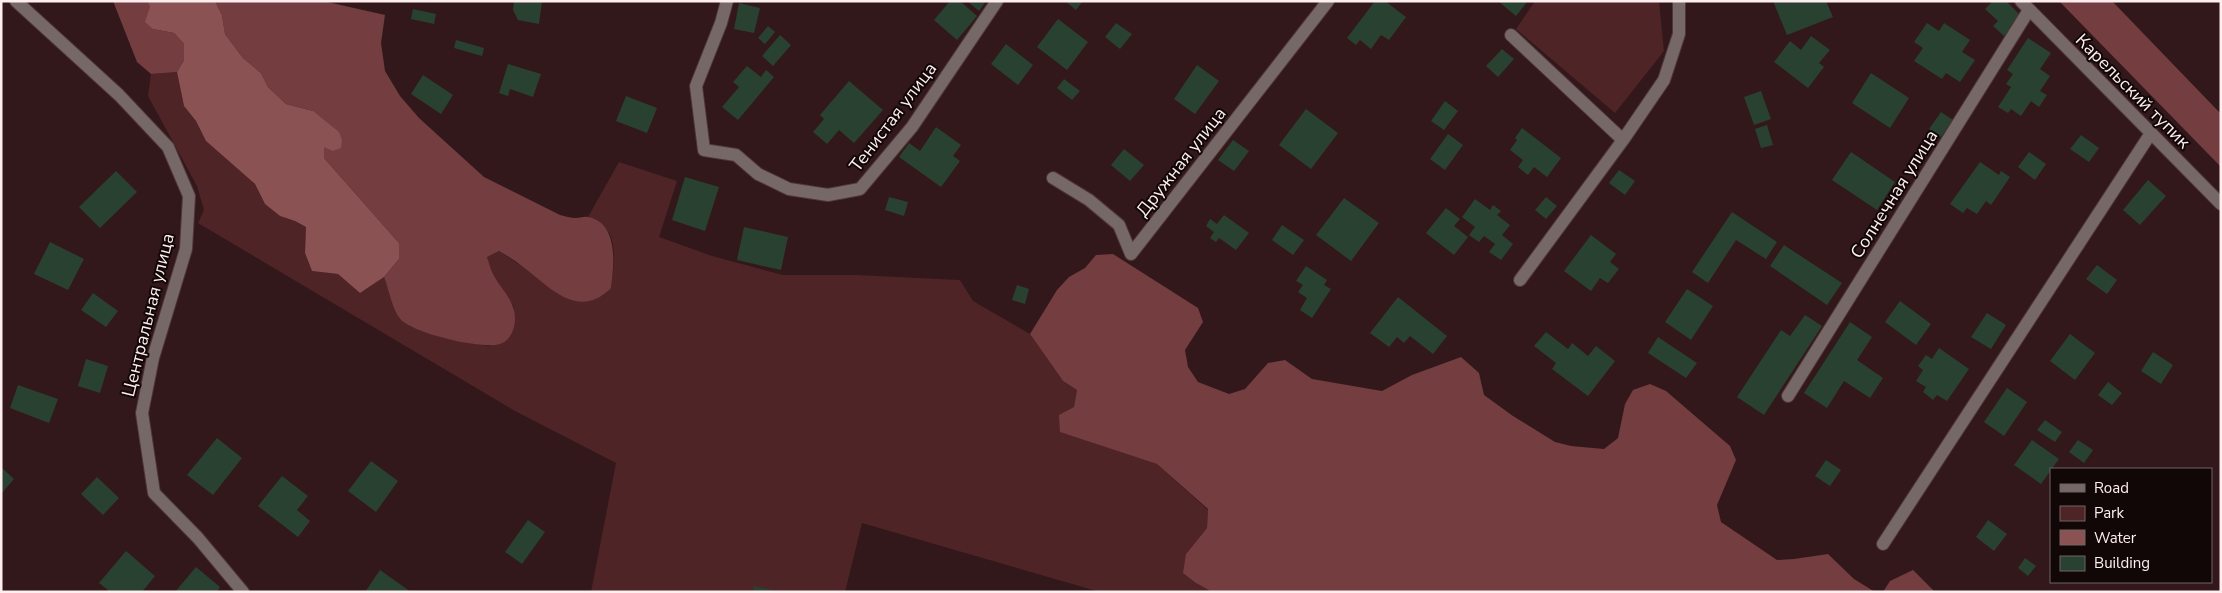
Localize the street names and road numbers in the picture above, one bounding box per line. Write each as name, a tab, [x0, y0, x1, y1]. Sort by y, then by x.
street label: Карельский тупик	[2070, 28, 2196, 154]
street label: Тенистая улица	[844, 57, 942, 177]
street label: Дружная улица	[1131, 102, 1231, 222]
street label: Солнечная улица	[1845, 125, 1943, 263]
street label: Центральная улица	[116, 231, 180, 399]

